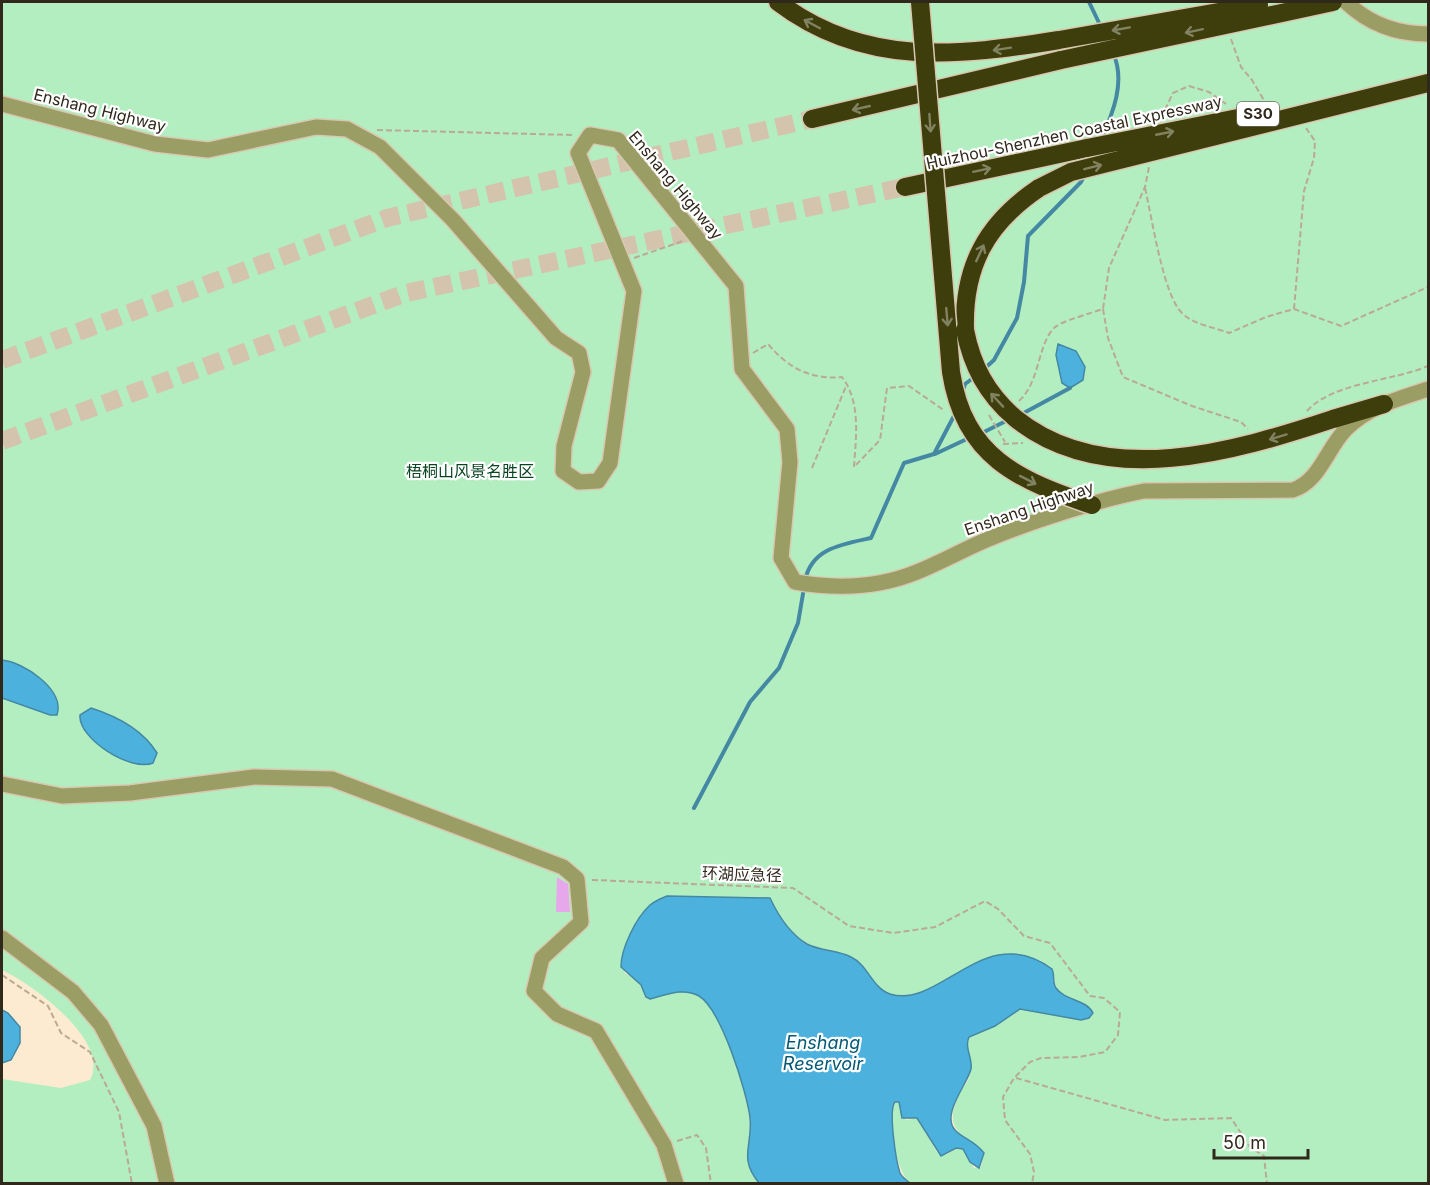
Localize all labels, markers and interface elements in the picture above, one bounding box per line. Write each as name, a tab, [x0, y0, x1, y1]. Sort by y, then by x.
one-way arrow	[803, 17, 821, 29]
one-way arrow	[1111, 24, 1131, 35]
one-way arrow	[1185, 26, 1204, 37]
one-way arrow	[992, 44, 1012, 55]
street label: Enshang Highway	[32, 84, 168, 136]
street label: Huizhou-Shenzhen Coastal Expressway	[924, 91, 1224, 173]
one-way arrow	[851, 102, 870, 114]
road number: S30	[1237, 102, 1279, 126]
one-way arrow	[925, 112, 936, 132]
one-way arrow	[1155, 126, 1174, 138]
street label: Enshang Highway	[625, 127, 727, 243]
one-way arrow	[1083, 160, 1102, 172]
one-way arrow	[973, 164, 992, 176]
one-way arrow	[974, 244, 986, 262]
one-way arrow	[941, 306, 952, 326]
one-way arrow	[990, 393, 1004, 408]
one-way arrow	[1269, 432, 1288, 443]
park label: 梧桐山风景名胜区	[406, 461, 534, 481]
one-way arrow	[1019, 475, 1037, 487]
street label: Enshang Highway	[962, 476, 1096, 540]
street label: 环湖应急径	[702, 863, 782, 885]
water label: Enshang Reservoir	[783, 1032, 864, 1074]
scale bar	[1214, 1122, 1308, 1160]
text: 50 m	[1223, 1132, 1266, 1153]

